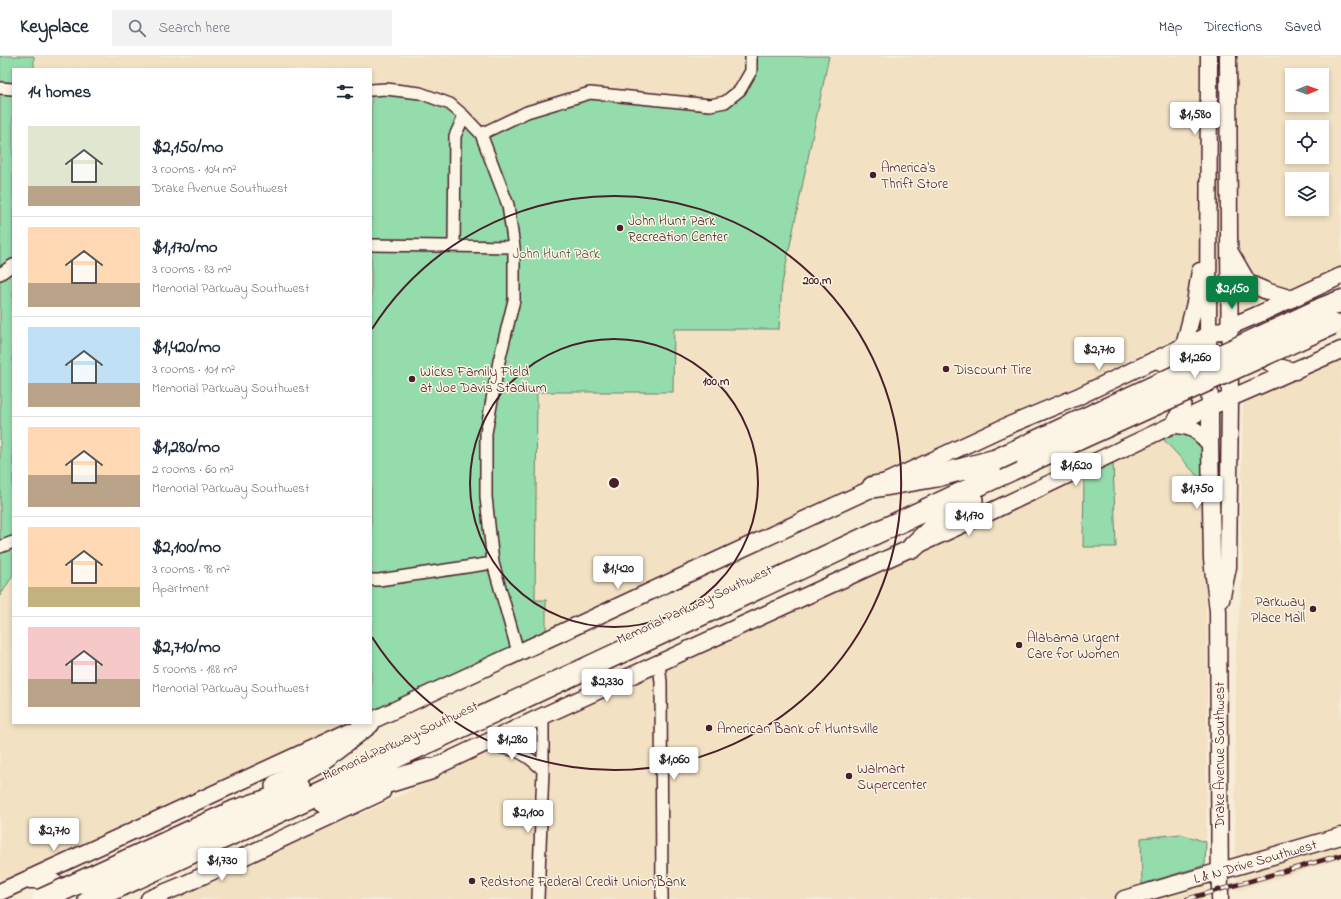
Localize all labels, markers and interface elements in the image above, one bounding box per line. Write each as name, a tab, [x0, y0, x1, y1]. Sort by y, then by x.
search box	[112, 10, 392, 46]
text: Keyplace	[20, 14, 88, 41]
icon: search	[126, 17, 148, 39]
text: Search here	[158, 17, 230, 39]
text: Map	[1159, 17, 1182, 38]
text: Directions	[1204, 17, 1262, 38]
text: Saved	[1284, 17, 1321, 38]
north arrow	[1285, 68, 1329, 112]
map controls	[1285, 68, 1329, 216]
text: 14 homes	[28, 80, 91, 105]
icon: filters	[334, 81, 356, 103]
pin: $1,580	[1162, 102, 1228, 136]
text: $1,580	[1179, 105, 1211, 124]
button: locate	[1285, 120, 1329, 164]
text: $2,150/mo	[152, 135, 223, 160]
icon: home	[60, 142, 108, 190]
place label: America's Thrift Store	[881, 158, 949, 195]
text: 3 rooms · 104 m²	[152, 160, 236, 179]
marker: America's Thrift Store	[868, 170, 878, 180]
button: layers	[1285, 172, 1329, 216]
text: Drake Avenue Southwest	[152, 179, 288, 198]
place label: John Hunt Park Recreation Center	[628, 211, 728, 248]
marker: John Hunt Park Recreation Center	[615, 223, 625, 233]
text: $1,170/mo	[152, 235, 218, 260]
icon: home	[60, 243, 108, 291]
park label: John Hunt Park	[512, 244, 600, 265]
text: 3 rooms · 83 m²	[152, 260, 232, 279]
text: 200 m	[802, 272, 832, 290]
pin: $2,150	[1199, 276, 1265, 310]
text: Memorial Parkway Southwest	[152, 279, 309, 298]
text: $2,150	[1215, 279, 1249, 298]
text: $1,420/mo	[152, 335, 221, 360]
pin: $2,710	[1066, 337, 1132, 371]
text: $2,710	[1083, 340, 1115, 359]
icon: home	[60, 343, 108, 391]
pin: $1,260	[1162, 345, 1228, 379]
text: $1,260	[1179, 348, 1211, 367]
text: 3 rooms · 101 m²	[152, 360, 235, 379]
place label: Discount Tire	[953, 360, 1032, 381]
place label: Wicks Family Field at Joe Davis Stadium	[420, 362, 547, 399]
marker: Discount Tire	[941, 364, 951, 374]
text: 100 m	[703, 373, 730, 391]
marker: Wicks Family Field at Joe Davis Stadium	[407, 374, 417, 384]
text: Memorial Parkway Southwest	[152, 379, 309, 398]
text: $1,280/mo	[152, 435, 220, 460]
icon: home	[60, 443, 108, 491]
pin: $1,620	[1043, 453, 1109, 487]
text: $1,620	[1060, 456, 1092, 475]
text: 2 rooms · 60 m²	[152, 460, 234, 479]
centre of rings	[607, 476, 621, 490]
pin: $1,750	[1164, 476, 1230, 510]
text: Memorial Parkway Southwest	[152, 479, 309, 498]
text: $1,750	[1181, 479, 1213, 498]
pin: $1,170	[936, 503, 1002, 537]
text: $1,170	[954, 506, 984, 525]
text: $2,100/mo	[152, 535, 221, 560]
icon: home	[60, 543, 108, 591]
pin: $1,420	[585, 556, 651, 590]
text: $1,420	[602, 559, 634, 578]
text: 3 rooms · 98 m²	[152, 560, 230, 579]
street label: Memorial Parkway Southwest	[613, 560, 777, 652]
text: Apartment	[152, 579, 209, 598]
place label: Parkway Place Mall	[1251, 592, 1305, 629]
marker: Parkway Place Mall	[1308, 604, 1318, 614]
place label: Alabama Urgent Care for Women	[1027, 628, 1120, 665]
text: $2,710/mo	[152, 635, 221, 660]
marker: Alabama Urgent Care for Women	[1014, 640, 1024, 650]
icon: home	[60, 643, 108, 691]
text: 5 rooms · 188 m²	[152, 660, 237, 679]
pin: $2,330	[574, 669, 640, 703]
text: $2,330	[591, 672, 623, 691]
text: Memorial Parkway Southwest	[152, 679, 309, 698]
street label: Drake Avenue Southwest	[1210, 682, 1231, 829]
street label: Memorial Parkway Southwest	[319, 696, 483, 788]
place label: American Bank of Huntsville	[717, 719, 879, 740]
marker: American Bank of Huntsville	[704, 723, 714, 733]
pin: $1,280	[479, 727, 545, 761]
text: $1,280	[496, 730, 528, 749]
pin: $1,060	[641, 747, 707, 781]
text: $1,060	[658, 750, 690, 769]
place label: Walmart Supercenter	[857, 759, 928, 796]
marker: Walmart Supercenter	[844, 771, 854, 781]
pin: $2,100	[495, 800, 561, 834]
text: $2,100	[512, 803, 544, 822]
pin: $2,710	[21, 818, 87, 852]
text: $2,710	[38, 821, 70, 840]
street label: L & N Drive Southwest	[1191, 835, 1320, 890]
pin: $1,730	[189, 848, 255, 882]
text: $1,730	[207, 851, 237, 870]
place label: Redstone Federal Credit Union;Bank	[480, 872, 687, 893]
marker: Redstone Federal Credit Union;Bank	[467, 876, 477, 886]

